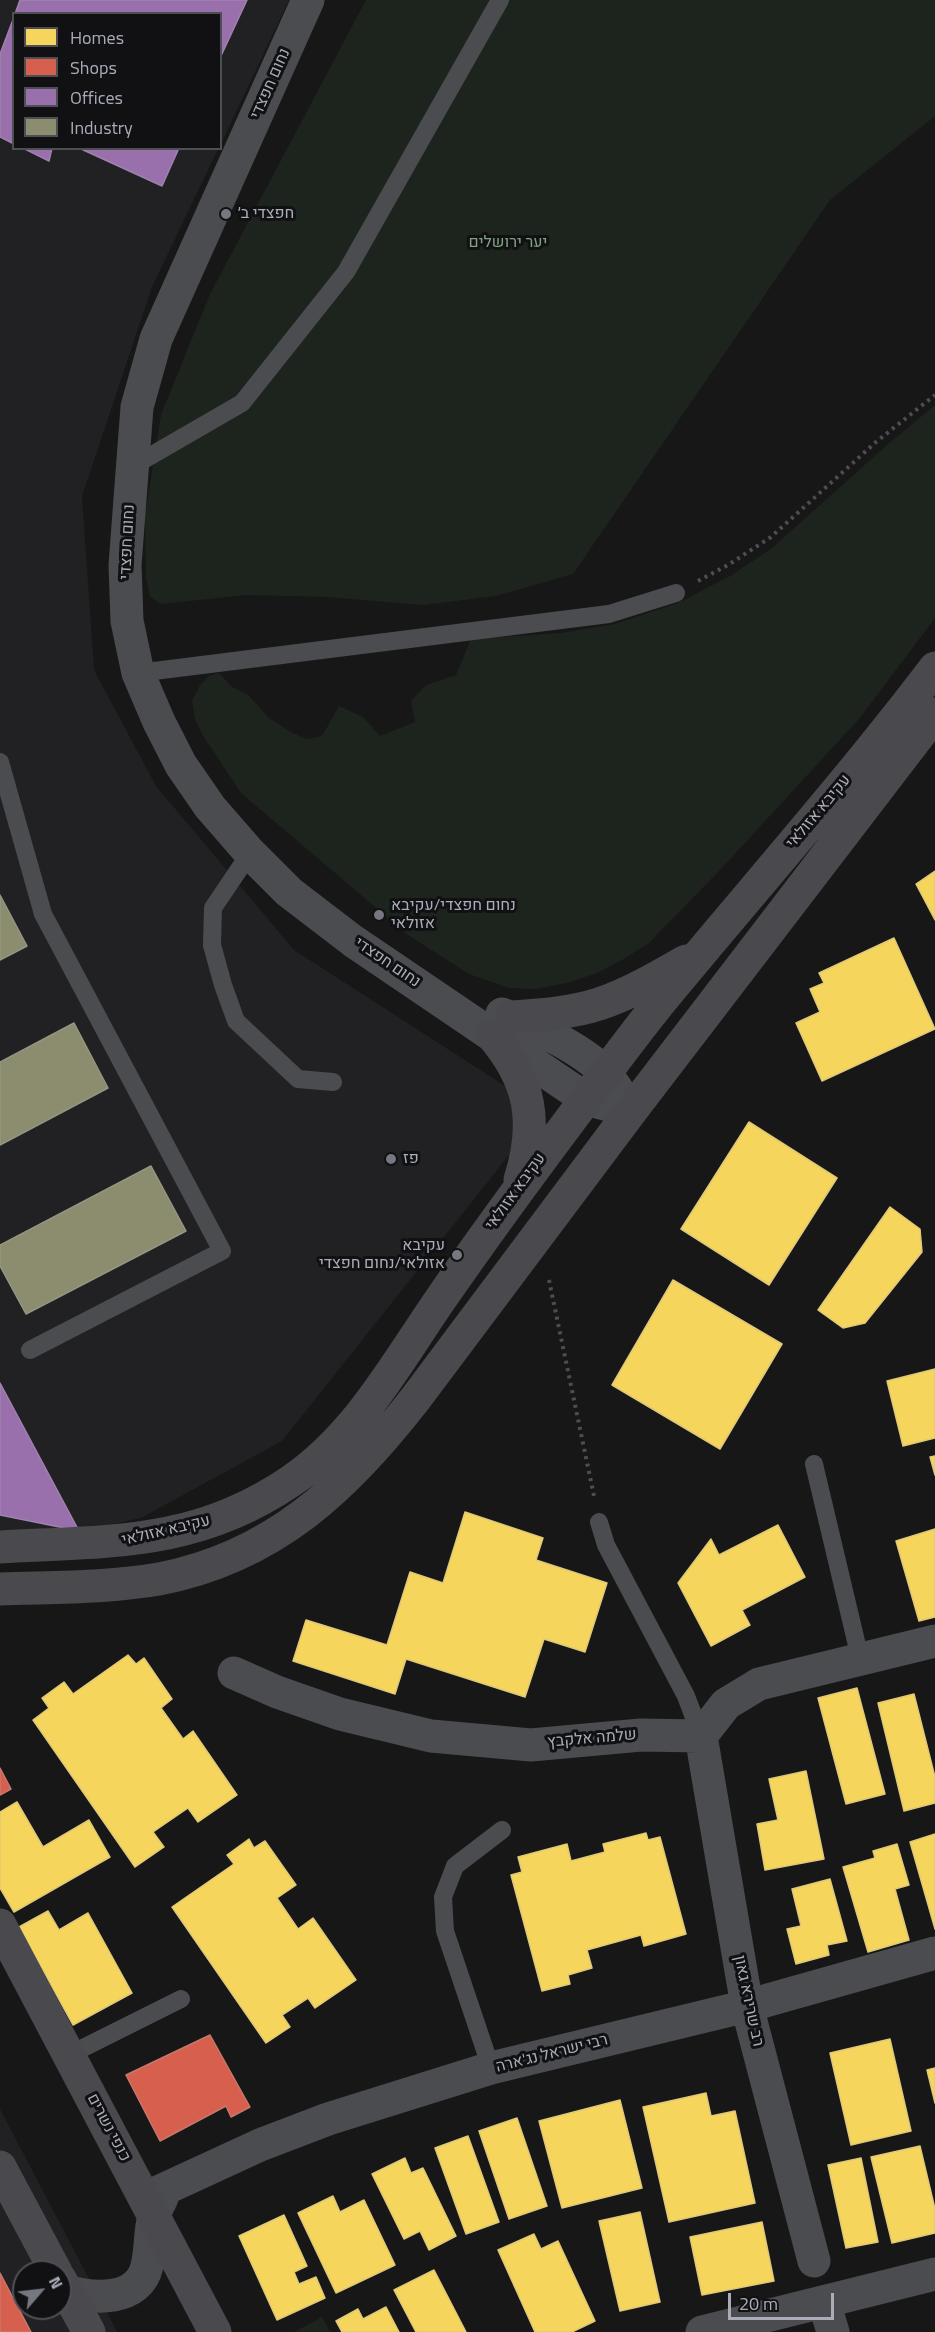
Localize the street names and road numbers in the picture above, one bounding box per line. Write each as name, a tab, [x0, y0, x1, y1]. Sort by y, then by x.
street label: נחום חפצדי	[247, 46, 295, 122]
street label: נחום חפצדי	[116, 504, 140, 580]
street label: עקיבא אזולאי	[783, 771, 855, 853]
street label: נחום חפצדי	[350, 934, 424, 992]
street label: עקיבא אזולאי	[482, 1150, 550, 1234]
street label: עקיבא אזולאי	[120, 1512, 212, 1550]
street label: שלמה אלקבץ	[547, 1726, 637, 1752]
street label: רב שרירא גאון	[729, 1954, 767, 2048]
street label: רבי ישראל נג'ארה	[494, 2031, 610, 2077]
street label: כנפי נשרים	[82, 2091, 134, 2165]

